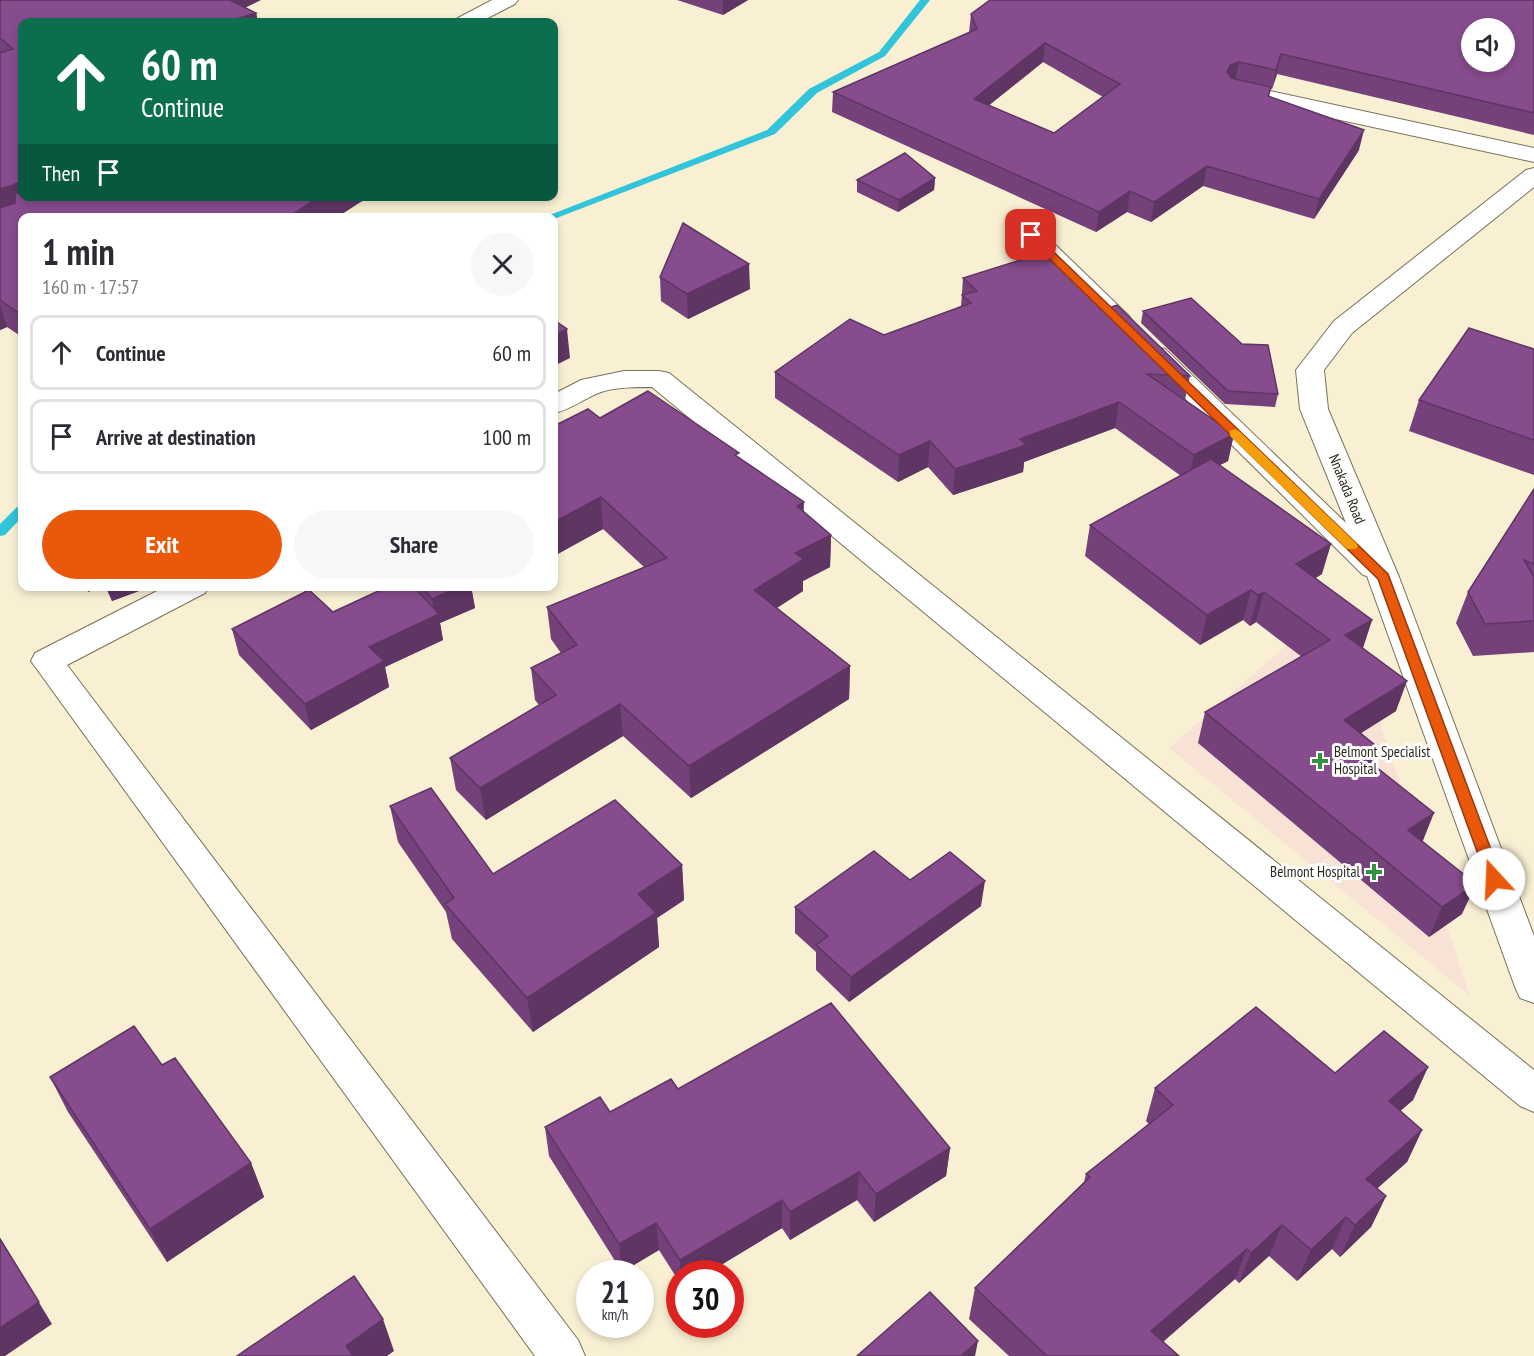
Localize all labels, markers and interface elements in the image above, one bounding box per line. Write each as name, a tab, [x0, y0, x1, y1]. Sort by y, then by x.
map controls	[1461, 18, 1515, 72]
button: sound	[1461, 18, 1515, 72]
text: 60 m	[141, 37, 218, 92]
icon: ahead	[42, 42, 120, 120]
text: Continue	[141, 90, 224, 124]
icon: arrive	[92, 156, 125, 189]
text: Then	[42, 159, 80, 187]
pin	[1005, 209, 1056, 260]
icon: arrive	[1014, 218, 1047, 251]
text: 1 min	[42, 228, 115, 275]
button: close	[471, 233, 534, 296]
text: 160 m · 17:57	[42, 274, 139, 300]
icon: ahead	[45, 336, 78, 369]
text: Continue	[96, 339, 166, 367]
text: 60 m	[492, 339, 531, 367]
icon: arrive	[45, 420, 78, 453]
text: Arrive at destination	[96, 423, 256, 451]
text: 100 m	[482, 423, 531, 451]
street label: Nnakada Road	[1325, 451, 1370, 527]
button: Exit	[42, 510, 282, 579]
button: Share	[294, 510, 534, 579]
place label: Belmont Specialist Hospital	[1334, 742, 1430, 778]
marker: Belmont Specialist Hospital	[1311, 752, 1329, 770]
position arrow	[1462, 847, 1526, 911]
place label: Belmont Hospital	[1270, 862, 1360, 881]
marker: Belmont Hospital	[1365, 863, 1383, 881]
speed limit sign: 30	[666, 1260, 744, 1338]
text: 21	[601, 1272, 629, 1311]
text: km/h	[602, 1305, 628, 1324]

